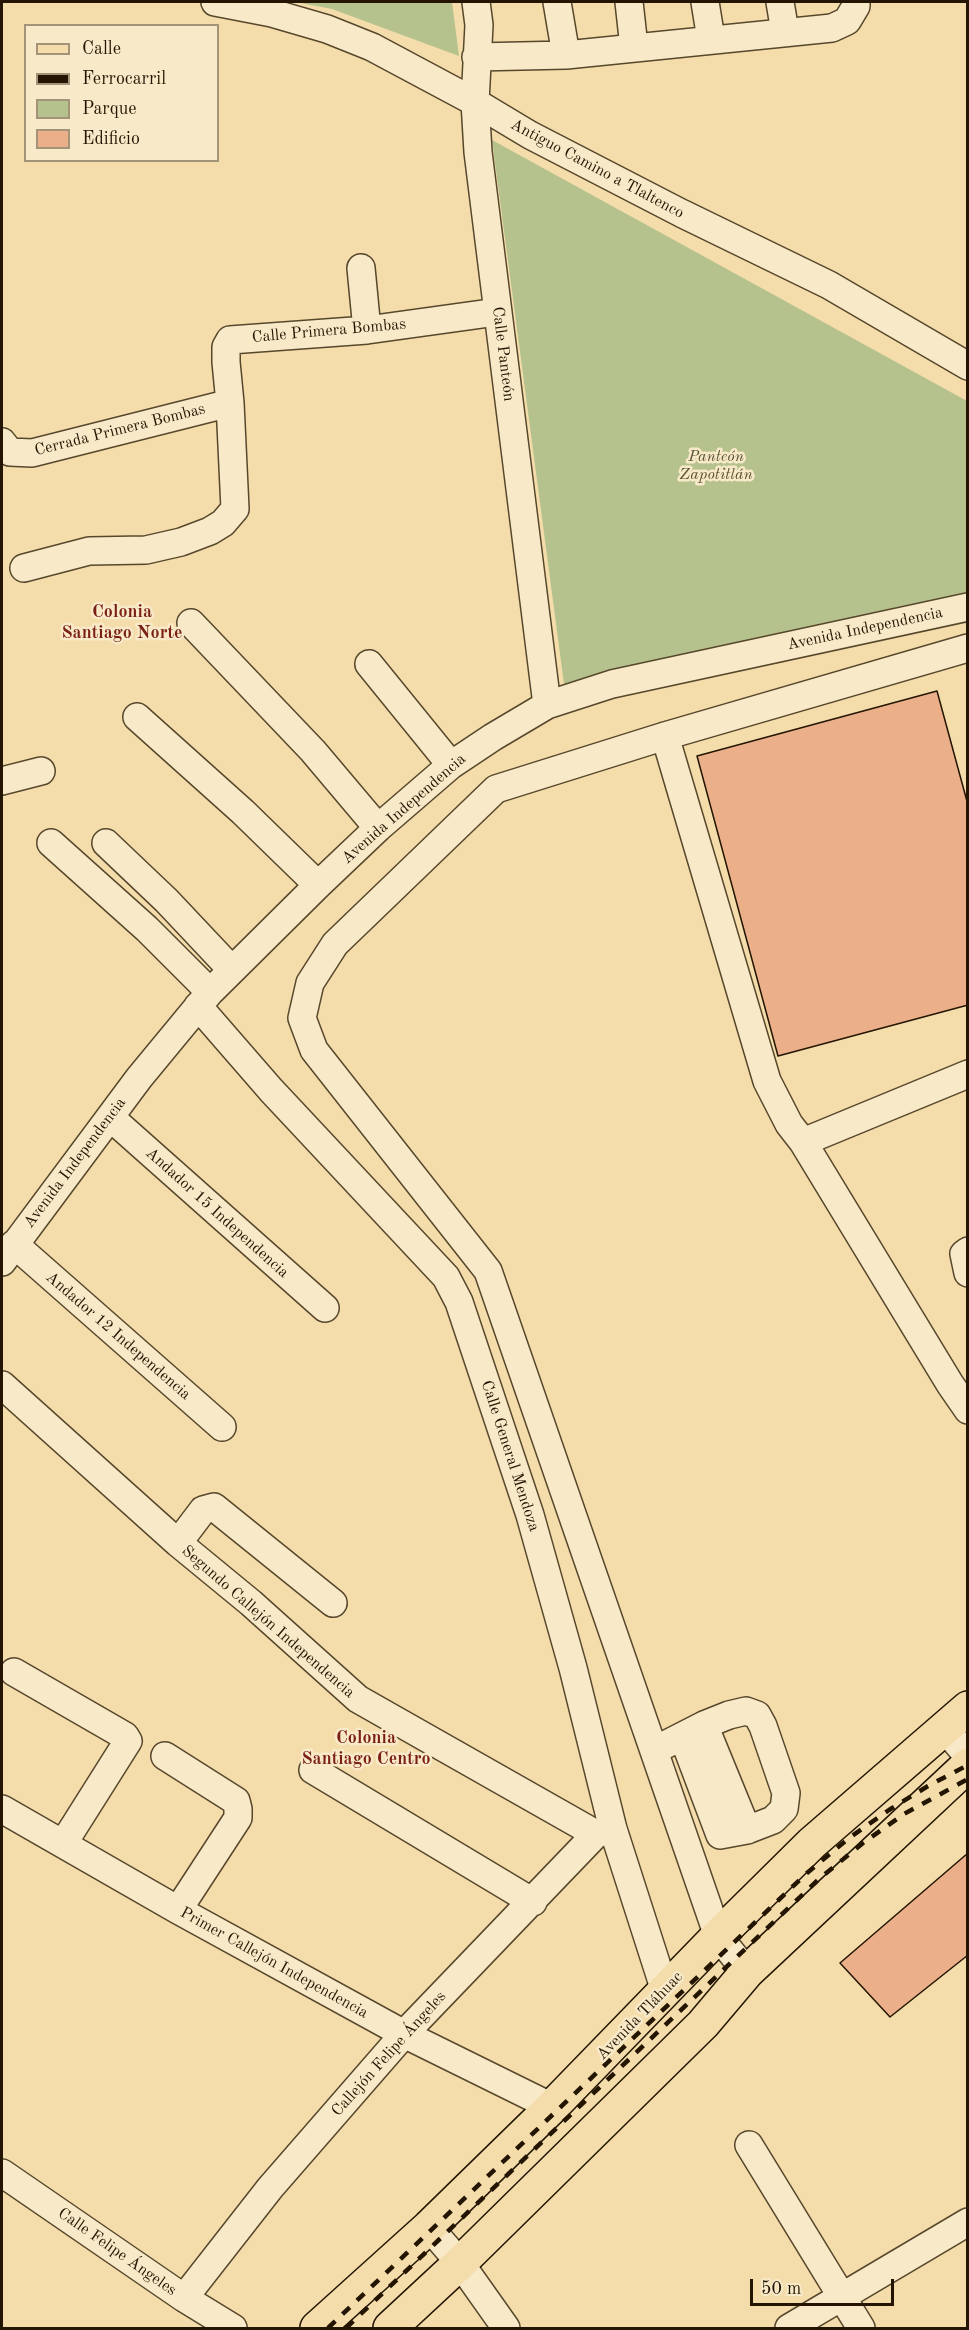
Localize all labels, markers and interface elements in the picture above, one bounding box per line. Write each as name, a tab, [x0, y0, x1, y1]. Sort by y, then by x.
legend	[24, 24, 219, 162]
text: Calle	[82, 40, 121, 58]
text: Ferrocarril	[82, 70, 166, 88]
text: Parque	[82, 100, 137, 118]
street label: Antiguo Camino a Tlaltenco	[507, 115, 687, 223]
text: Edificio	[82, 130, 140, 148]
street label: Calle Panteón	[488, 306, 518, 402]
street label: Calle Primera Bombas	[251, 315, 407, 347]
street label: Cerrada Primera Bombas	[33, 399, 207, 461]
park label: Panteón Zapotitlán	[679, 447, 753, 485]
district label: Colonia Santiago Norte	[61, 601, 183, 644]
street label: Avenida Independencia	[786, 603, 944, 655]
street label: Avenida Independencia	[338, 750, 470, 868]
street label: Avenida Independencia	[20, 1094, 130, 1232]
street label: Andador 15 Independencia	[141, 1144, 293, 1282]
street label: Andador 12 Independencia	[42, 1268, 194, 1404]
street label: Calle General Mendoza	[476, 1378, 544, 1534]
street label: Segundo Callejón Independencia	[177, 1542, 359, 1702]
district label: Colonia Santiago Centro	[301, 1727, 431, 1770]
street label: Primer Callejón Independencia	[177, 1903, 371, 2023]
street label: Avenida Tláhuac	[593, 1968, 687, 2064]
street label: Callejón Felipe Ángeles	[328, 1987, 450, 2121]
street label: Calle Felipe Ángeles	[54, 2204, 180, 2300]
scale bar	[753, 2267, 897, 2305]
text: 50 m	[761, 2280, 801, 2298]

